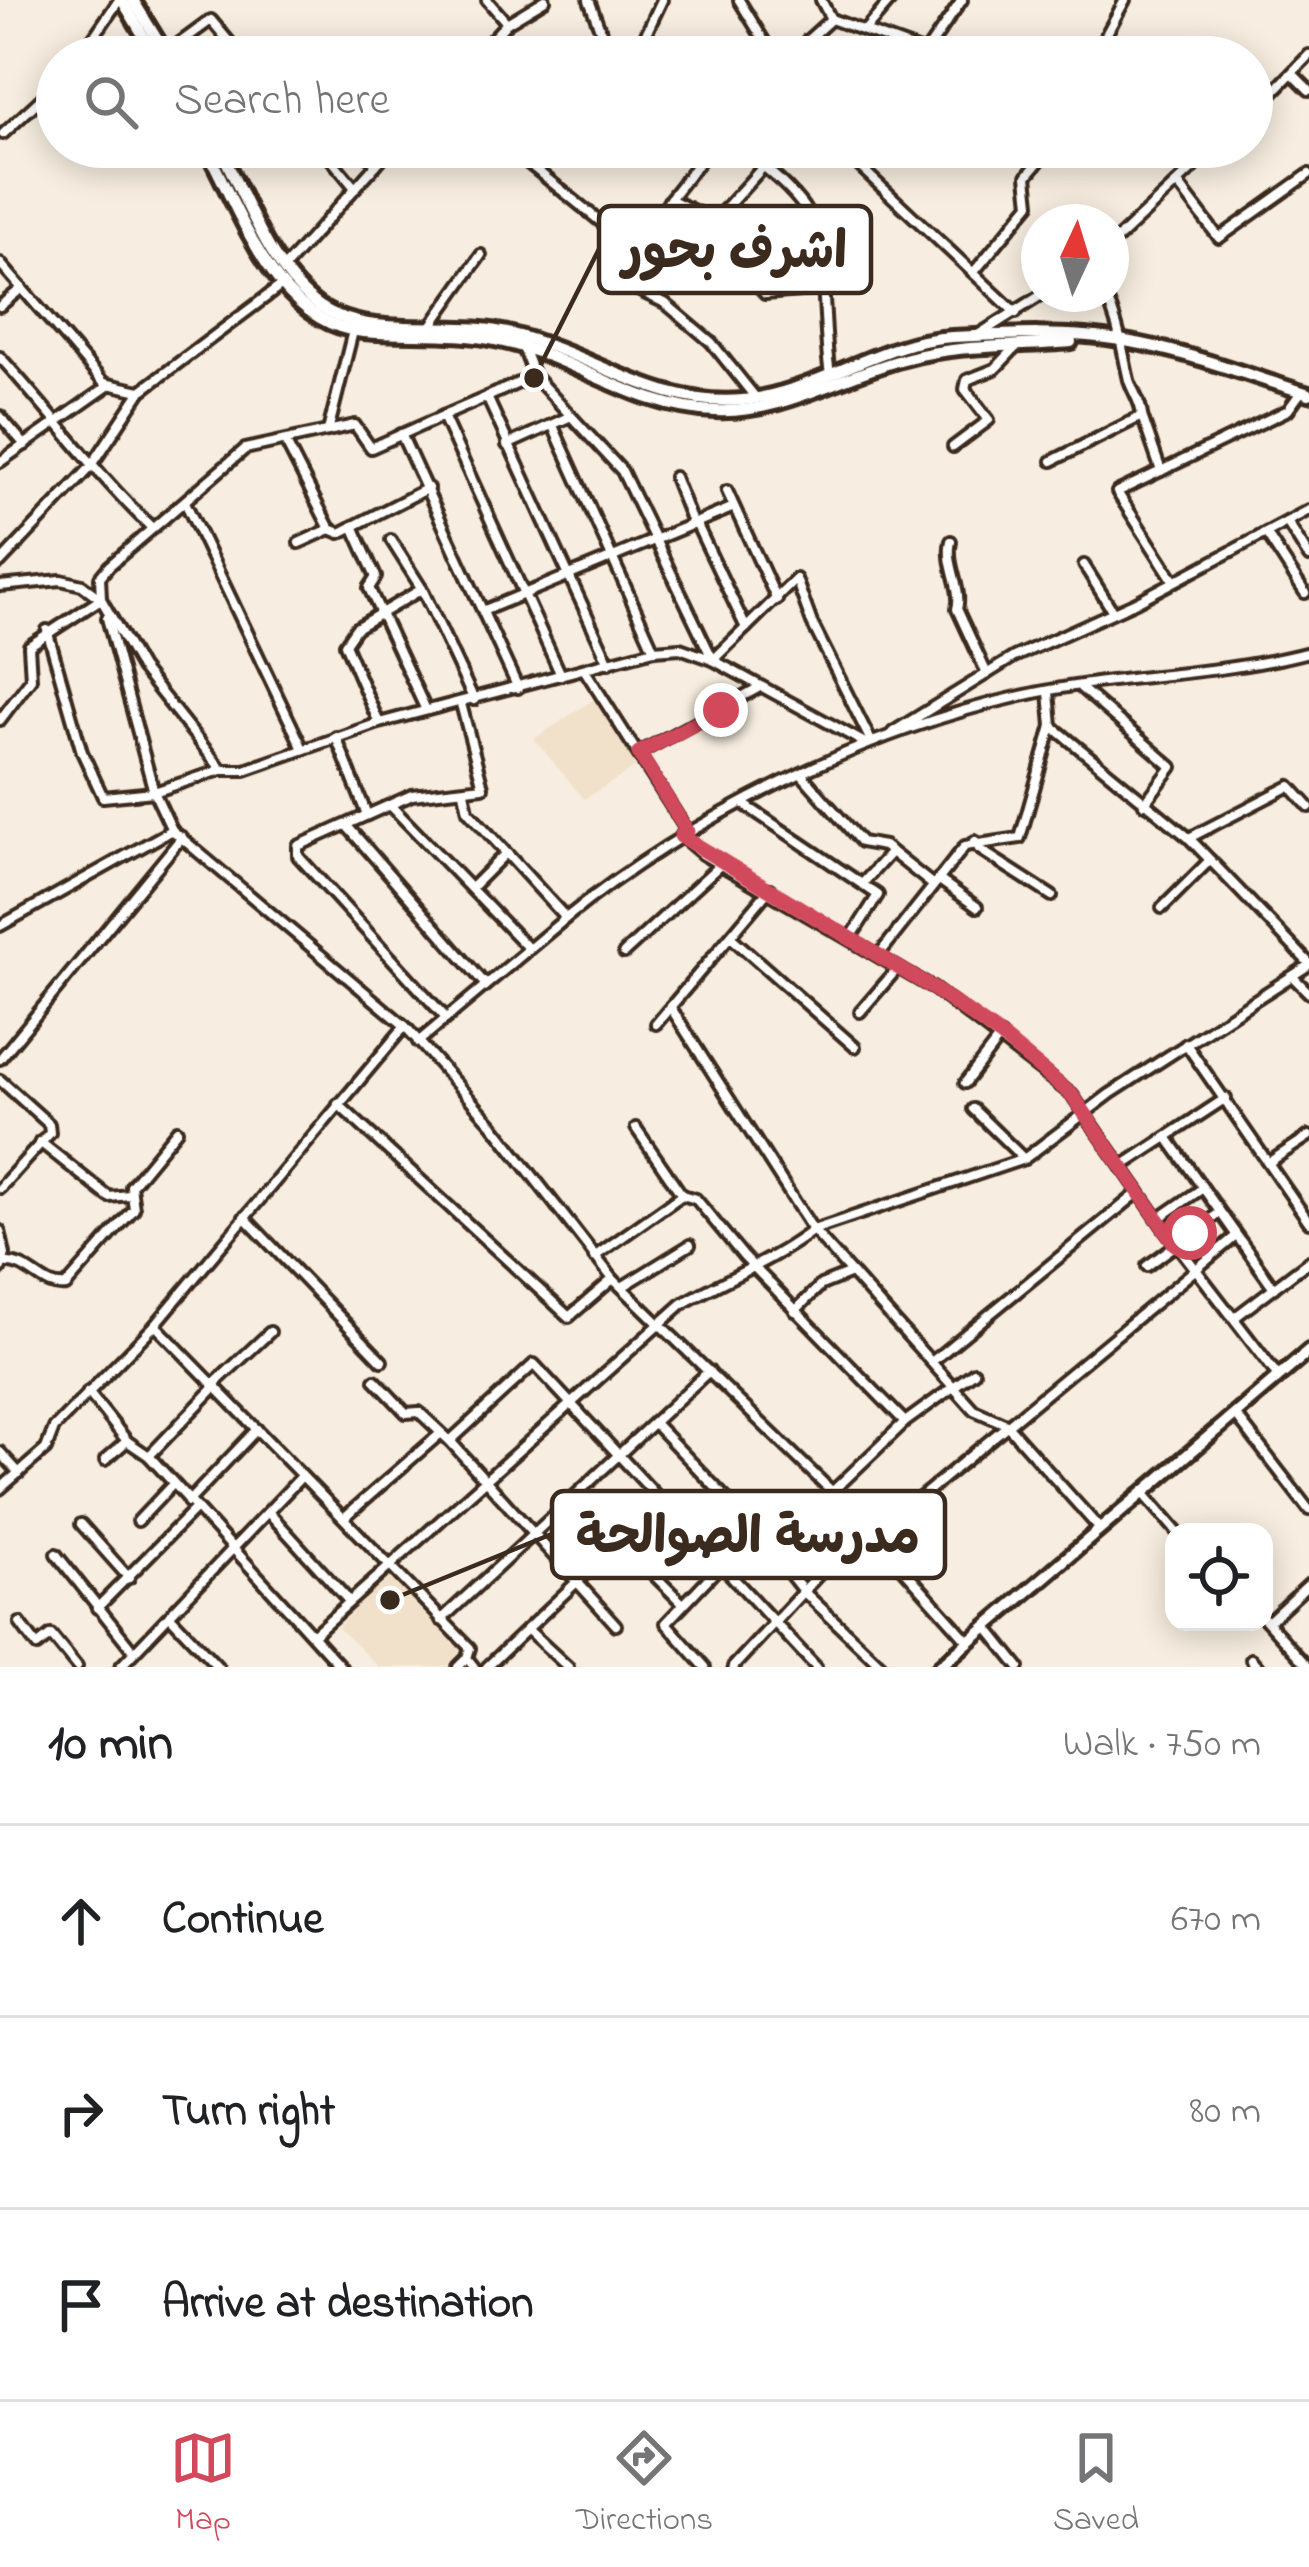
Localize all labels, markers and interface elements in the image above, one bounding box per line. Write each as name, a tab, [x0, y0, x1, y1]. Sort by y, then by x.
search box	[36, 36, 1273, 168]
icon: search	[78, 69, 144, 135]
text: Search here	[174, 69, 390, 135]
north arrow	[1021, 204, 1129, 312]
callout: اشرف بحور	[599, 206, 871, 293]
text: اشرف بحور	[619, 217, 847, 292]
route end	[694, 683, 748, 737]
route start	[1163, 1206, 1217, 1260]
callout: مدرسة الصوالحة	[552, 1491, 945, 1578]
text: مدرسة الصوالحة	[576, 1502, 920, 1577]
map controls	[1165, 1523, 1273, 1631]
button: locate	[1165, 1523, 1273, 1631]
text: 10 min	[48, 1708, 173, 1783]
text: Walk · 750 m	[1063, 1717, 1261, 1774]
icon: ahead	[48, 1888, 114, 1954]
text: Continue	[162, 1888, 323, 1954]
text: 670 m	[1171, 1892, 1261, 1949]
icon: right	[48, 2080, 114, 2146]
text: Turn right	[162, 2080, 335, 2146]
text: 80 m	[1190, 2084, 1261, 2141]
icon: arrive	[48, 2272, 114, 2338]
text: Arrive at destination	[162, 2272, 533, 2338]
tab: Map	[170, 2425, 236, 2545]
tab: Directions	[576, 2425, 713, 2545]
tab: Saved	[1053, 2425, 1139, 2545]

